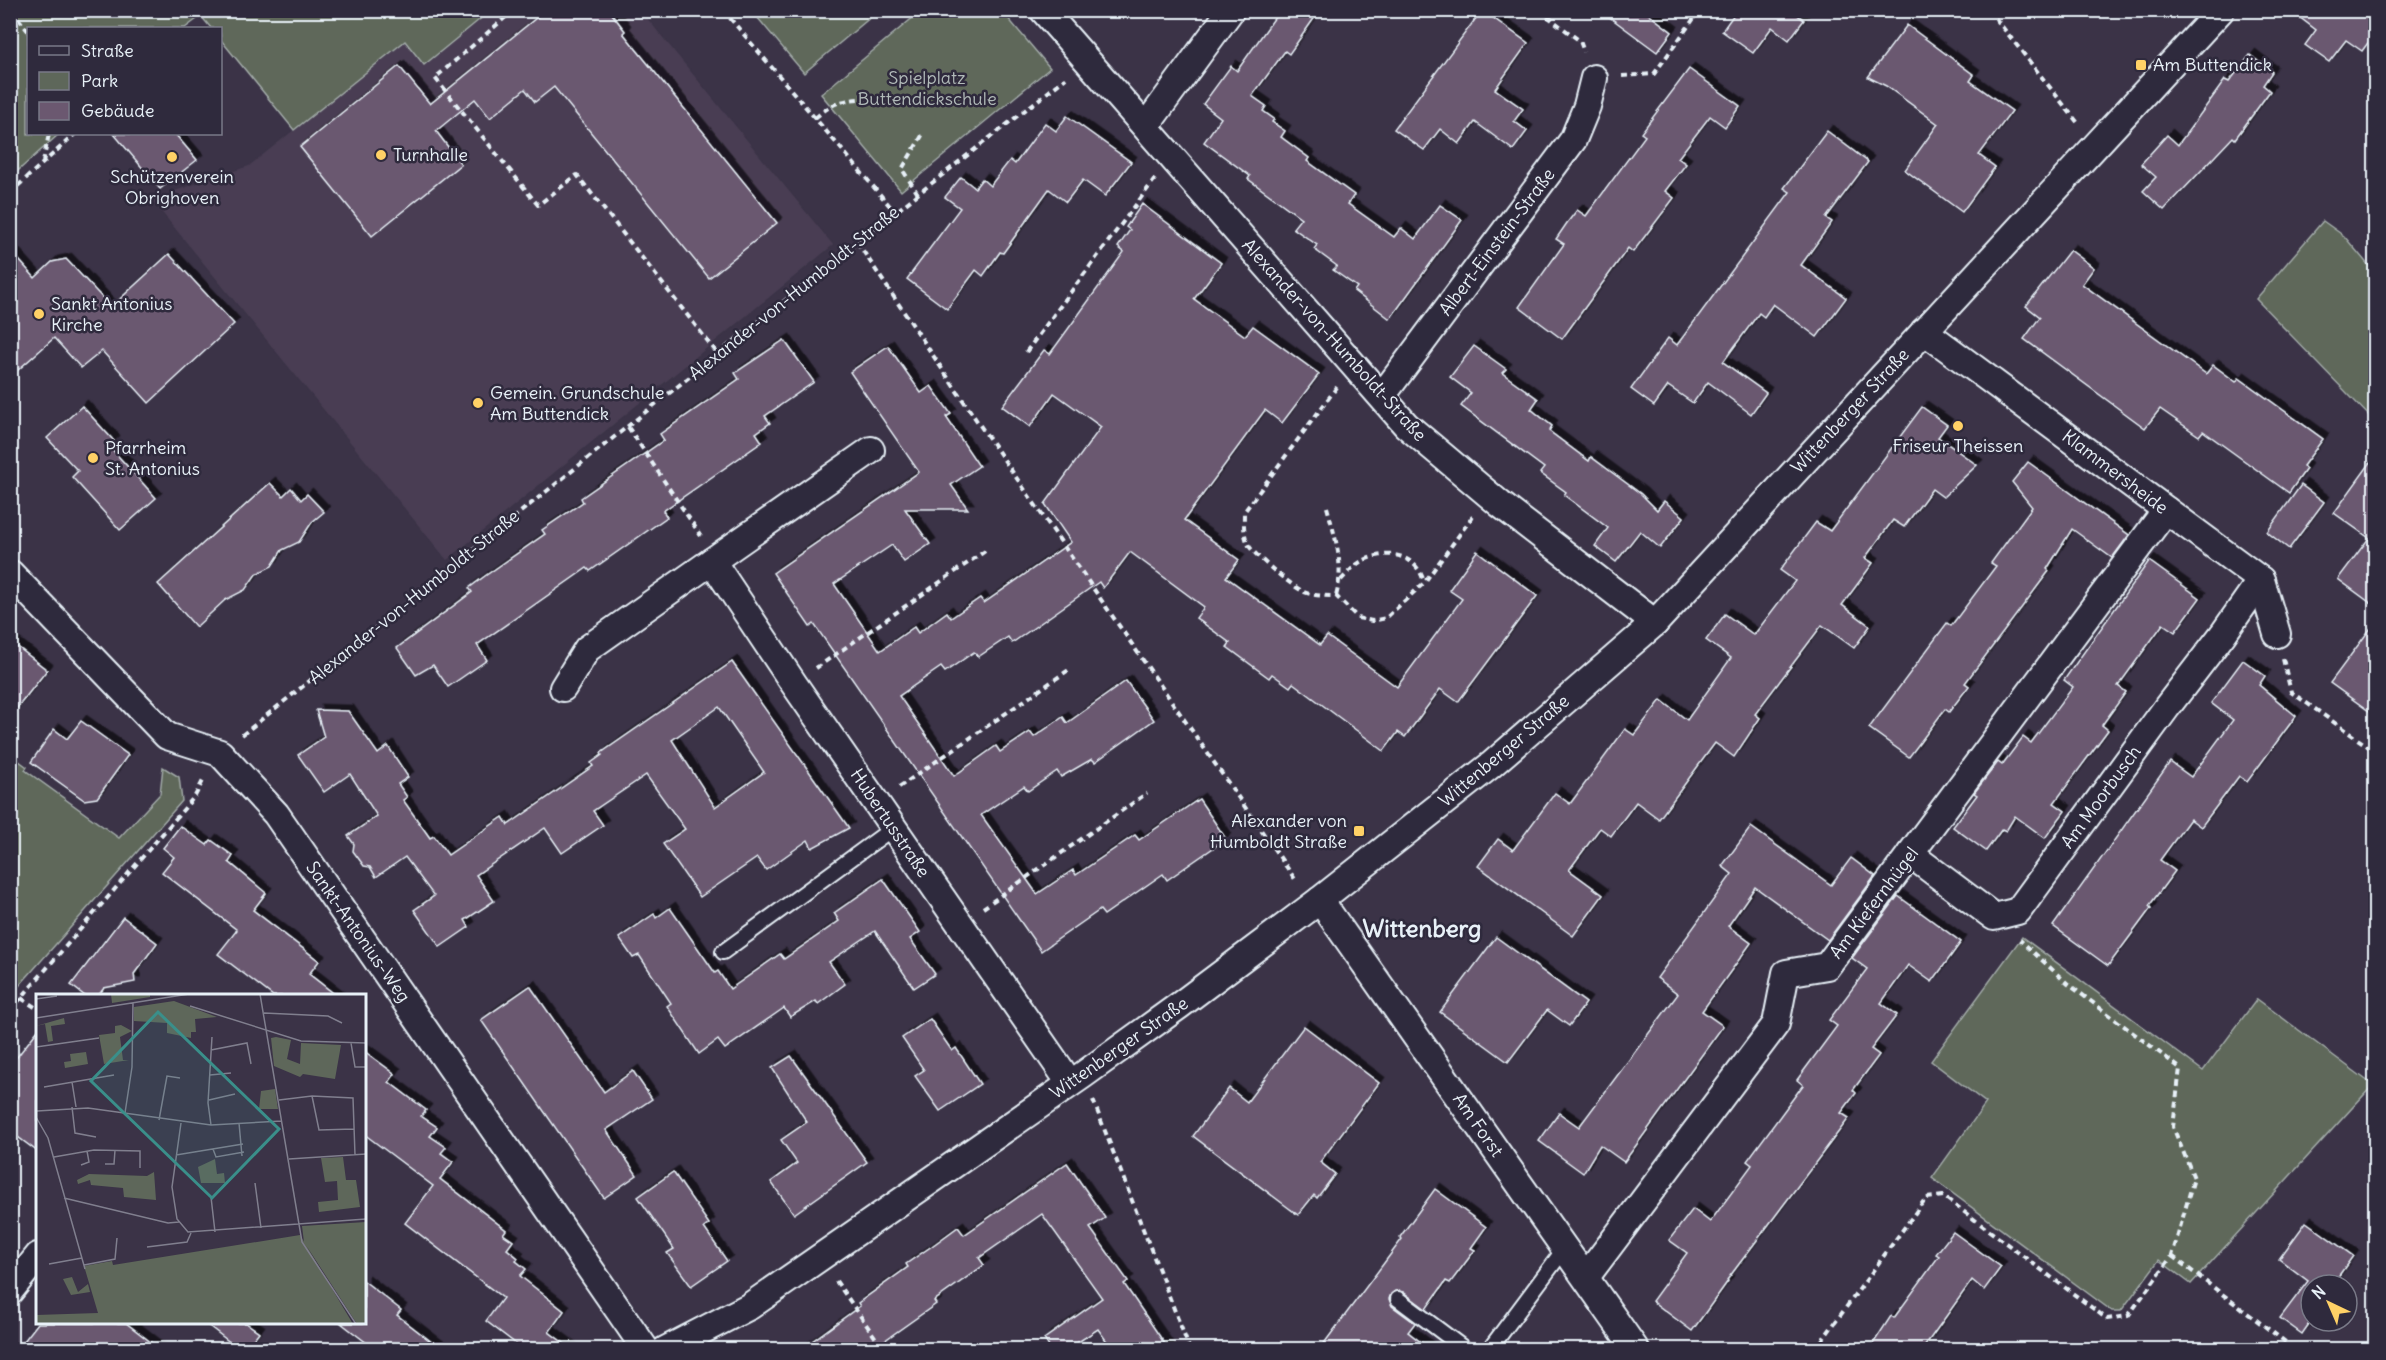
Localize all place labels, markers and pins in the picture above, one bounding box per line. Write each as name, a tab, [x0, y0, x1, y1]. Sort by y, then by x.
place label: Am Buttendick	[2153, 53, 2272, 76]
marker: Am Buttendick	[2134, 58, 2148, 72]
place label: Turnhalle	[393, 143, 468, 166]
marker: Turnhalle	[374, 148, 388, 162]
marker: Schützenverein Obrighoven	[165, 150, 179, 164]
place label: Schützenverein Obrighoven	[110, 165, 234, 209]
place label: Sankt Antonius Kirche	[51, 292, 172, 336]
marker: Sankt Antonius Kirche	[32, 307, 46, 321]
place label: Gemein. Grundschule Am Buttendick	[490, 381, 664, 425]
marker: Gemein. Grundschule Am Buttendick	[471, 396, 485, 410]
marker: Friseur Theissen	[1951, 419, 1965, 433]
place label: Friseur Theissen	[1893, 434, 2023, 457]
place label: Pfarrheim St. Antonius	[105, 436, 200, 480]
marker: Pfarrheim St. Antonius	[86, 451, 100, 465]
place label: Alexander von Humboldt Straße	[1210, 809, 1347, 853]
marker: Alexander von Humboldt Straße	[1352, 824, 1366, 838]

